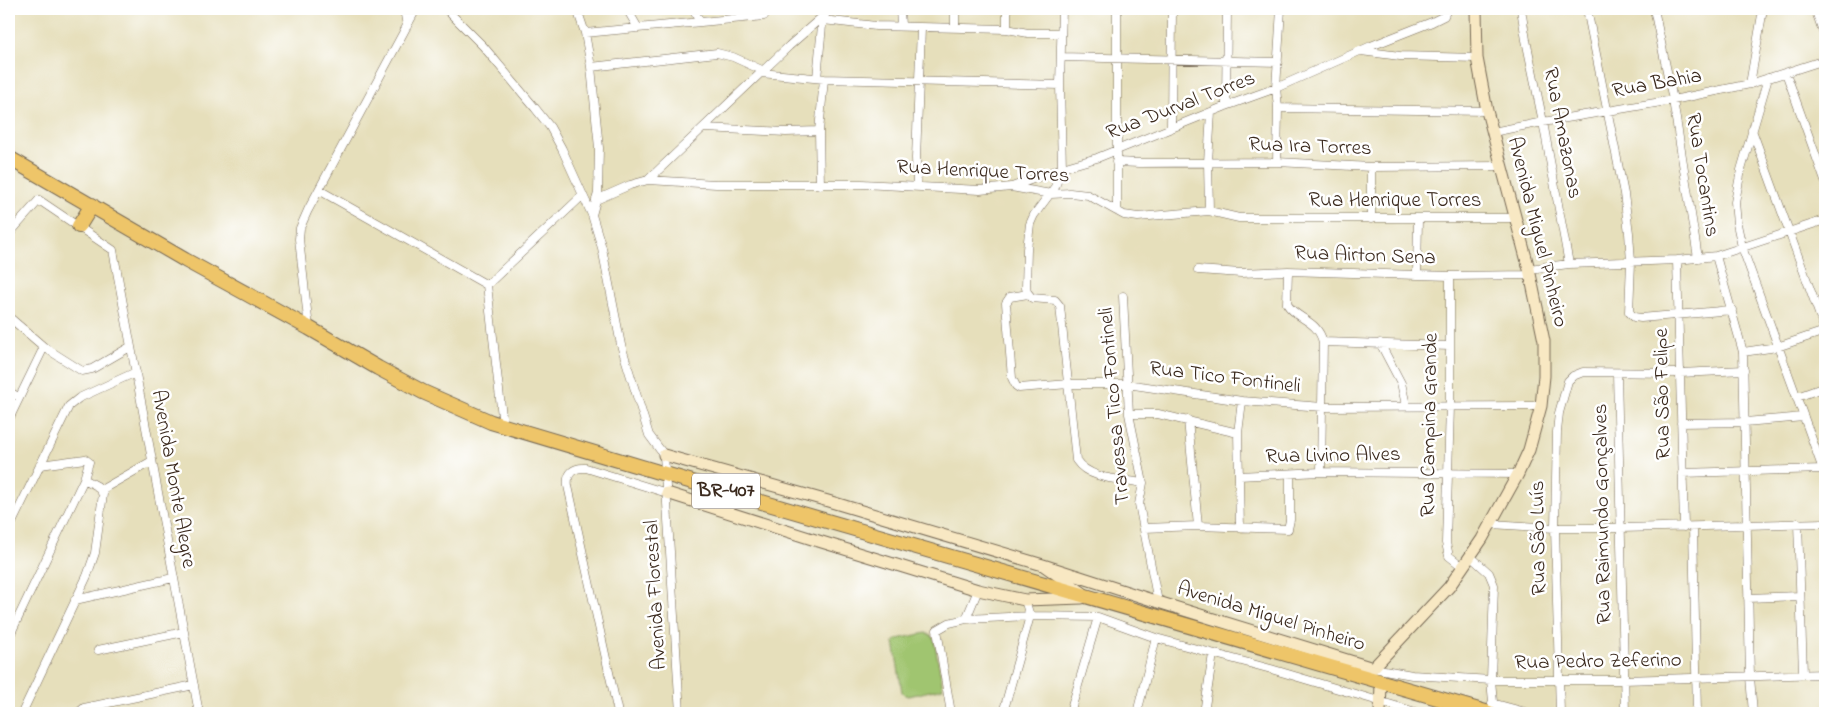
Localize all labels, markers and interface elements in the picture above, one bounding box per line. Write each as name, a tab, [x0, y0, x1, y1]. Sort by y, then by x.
street label: Rua Bahia	[1610, 61, 1704, 107]
street label: Rua Durval Torres	[1102, 64, 1260, 148]
street label: Rua Amazonas	[1535, 65, 1589, 201]
street label: Rua Tocantins	[1677, 111, 1727, 239]
street label: Rua Ira Torres	[1248, 130, 1372, 164]
street label: Avenida Miguel Pinheiro	[1497, 134, 1575, 331]
street label: Rua Henrique Torres	[896, 152, 1070, 192]
street label: Rua Henrique Torres	[1309, 186, 1481, 216]
street label: Rua Airton Sena	[1294, 239, 1436, 273]
street label: Travessa Tico Fontineli	[1091, 306, 1139, 506]
street label: Rua São Felipe	[1647, 327, 1679, 460]
street label: Rua Campina Grande	[1413, 332, 1447, 517]
street label: Rua Tico Fontineli	[1148, 354, 1302, 402]
street label: Avenida Monte Alegre	[141, 387, 204, 571]
street label: Rua Raimundo Gonçalves	[1586, 403, 1620, 625]
street label: Rua Livino Alves	[1265, 440, 1401, 472]
road number: BR-407	[692, 474, 760, 508]
street label: Rua São Luís	[1523, 480, 1555, 596]
street label: Avenida Florestal	[637, 519, 675, 671]
street label: Avenida Miguel Pinheiro	[1173, 574, 1369, 662]
street label: Rua Pedro Zeferino	[1514, 646, 1682, 678]

